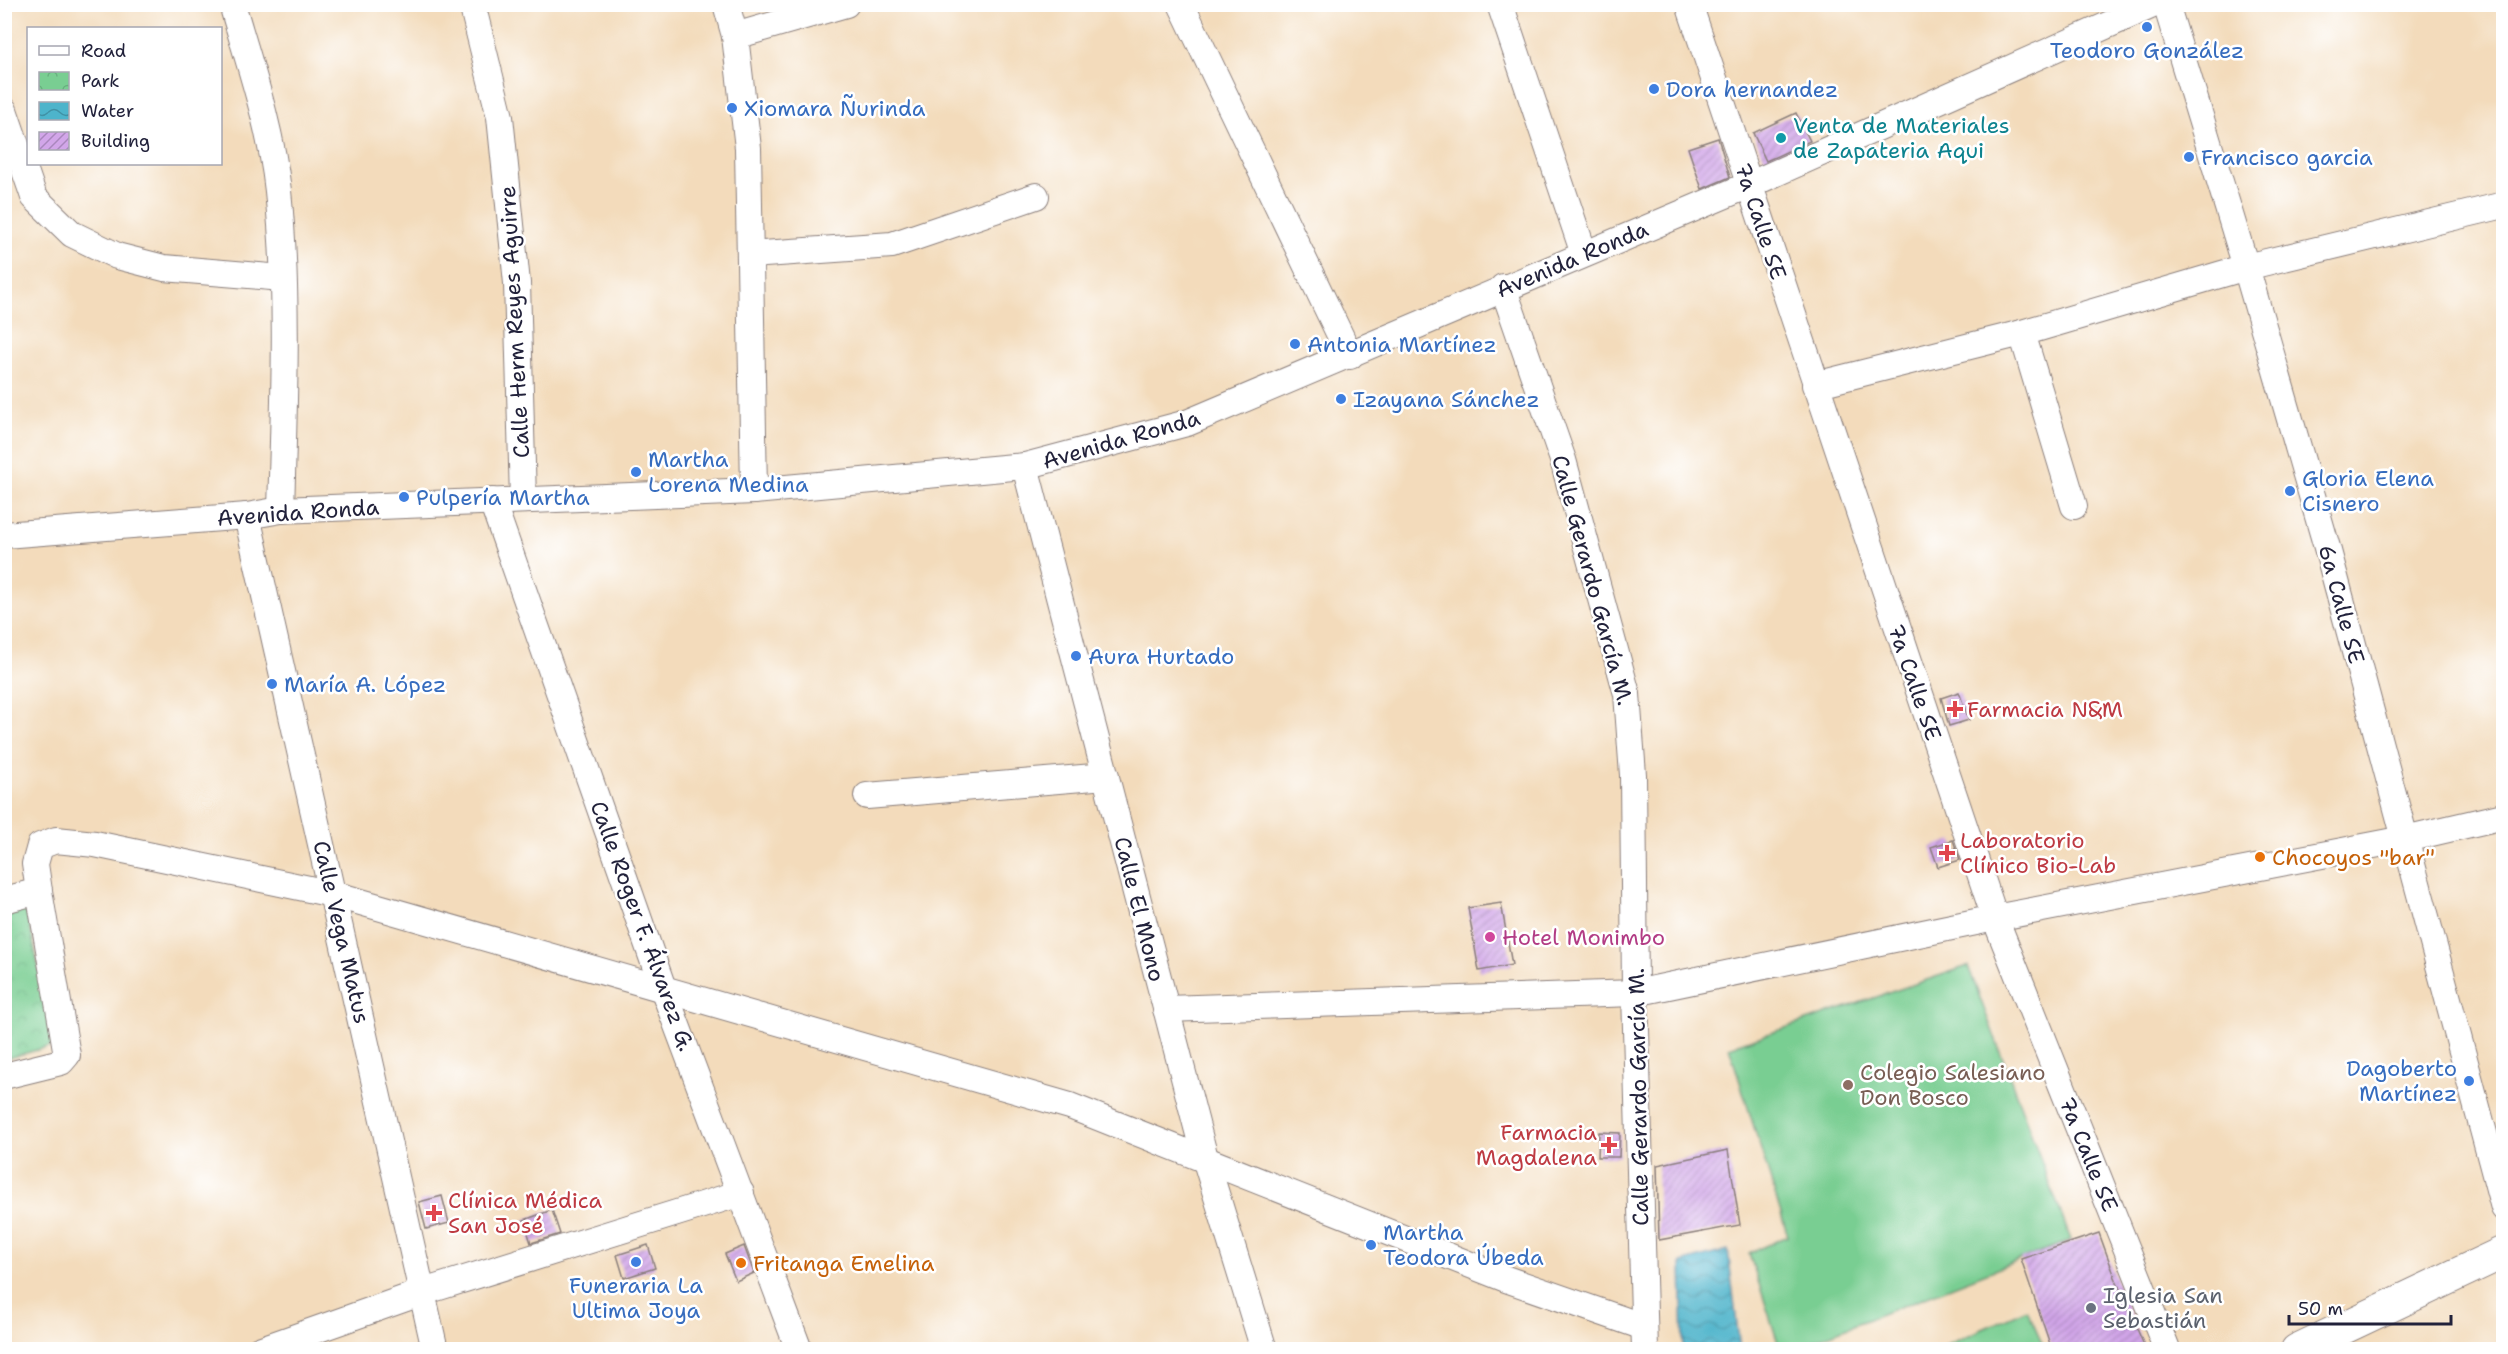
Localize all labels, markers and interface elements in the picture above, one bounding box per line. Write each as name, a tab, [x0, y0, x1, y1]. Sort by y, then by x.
marker: Teodoro González	[2140, 20, 2154, 34]
legend	[27, 27, 222, 165]
place label: Teodoro González	[2050, 36, 2244, 65]
text: Road	[81, 39, 126, 63]
text: Park	[81, 69, 120, 93]
place label: Dora hernandez	[1666, 75, 1838, 104]
marker: Dora hernandez	[1647, 82, 1661, 96]
place label: Xiomara Ñurinda	[744, 94, 926, 123]
text: Water	[81, 99, 134, 123]
marker: Xiomara Ñurinda	[725, 101, 739, 115]
place label: Venta de Materiales de Zapateria Aqui	[1793, 111, 2010, 165]
text: Building	[81, 129, 150, 153]
marker: Venta de Materiales de Zapateria Aqui	[1774, 131, 1788, 145]
place label: Francisco garcia	[2201, 143, 2373, 172]
marker: Francisco garcia	[2182, 150, 2196, 164]
street label: 7a Calle SE	[1728, 159, 1793, 283]
street label: Calle Herm Reyes Aguirre	[493, 185, 536, 459]
street label: Avenida Ronda	[1492, 214, 1653, 305]
place label: Antonia Martínez	[1307, 330, 1497, 359]
marker: Antonia Martínez	[1288, 337, 1302, 351]
place label: Izayana Sánchez	[1353, 385, 1540, 414]
marker: Izayana Sánchez	[1334, 392, 1348, 406]
street label: Avenida Ronda	[1039, 403, 1204, 476]
place label: Martha Lorena Medina	[648, 445, 809, 499]
street label: Calle Gerardo García M.	[1545, 452, 1640, 708]
place label: Gloria Elena Cisnero	[2302, 464, 2434, 518]
marker: Martha Lorena Medina	[629, 465, 643, 479]
place label: Pulpería Martha	[416, 483, 590, 512]
marker: Gloria Elena Cisnero	[2283, 484, 2297, 498]
marker: Pulpería Martha	[397, 490, 411, 504]
street label: Avenida Ronda	[216, 492, 380, 533]
street label: 6a Calle SE	[2312, 541, 2371, 667]
street label: 7a Calle SE	[1881, 620, 1948, 744]
place label: Aura Hurtado	[1088, 642, 1234, 671]
marker: Aura Hurtado	[1069, 649, 1083, 663]
place label: María A. López	[284, 670, 446, 699]
marker: María A. López	[265, 677, 279, 691]
place label: Farmacia N&M	[1967, 695, 2123, 724]
marker: Farmacia N&M	[1948, 702, 1962, 716]
street label: Calle Roger F. Álvarez G.	[584, 797, 701, 1055]
place label: Laboratorio Clínico Bio-Lab	[1960, 826, 2116, 880]
street label: Calle El Mono	[1108, 834, 1172, 985]
street label: Calle Vega Matus	[306, 838, 377, 1026]
place label: Chocoyos "bar"	[2272, 843, 2435, 872]
marker: Laboratorio Clínico Bio-Lab	[1938, 844, 1956, 862]
marker: Chocoyos "bar"	[2253, 850, 2267, 864]
place label: Hotel Monimbo	[1502, 923, 1665, 952]
marker: Hotel Monimbo	[1483, 930, 1497, 944]
street label: Calle Gerardo García M.	[1622, 968, 1655, 1226]
place label: Dagoberto Martínez	[2346, 1054, 2457, 1108]
place label: Colegio Salesiano Don Bosco	[1860, 1058, 2046, 1112]
marker: Dagoberto Martínez	[2462, 1074, 2476, 1088]
marker: Colegio Salesiano Don Bosco	[1841, 1078, 1855, 1092]
street label: 7a Calle SE	[2052, 1093, 2125, 1216]
place label: Farmacia Magdalena	[1476, 1118, 1597, 1172]
marker: Farmacia Magdalena	[1602, 1138, 1616, 1152]
place label: Clínica Médica San José	[448, 1186, 602, 1240]
marker: Clínica Médica San José	[425, 1204, 443, 1222]
place label: Martha Teodora Úbeda	[1383, 1218, 1544, 1272]
marker: Martha Teodora Úbeda	[1364, 1238, 1378, 1252]
place label: Fritanga Emelina	[753, 1249, 935, 1278]
marker: Funeraria La Ultima Joya	[629, 1255, 643, 1269]
marker: Fritanga Emelina	[734, 1256, 748, 1270]
place label: Funeraria La Ultima Joya	[569, 1271, 703, 1325]
place label: Iglesia San Sebastián	[2103, 1281, 2223, 1335]
scale bar	[2289, 1288, 2451, 1326]
text: 50 m	[2298, 1297, 2343, 1321]
marker: Iglesia San Sebastián	[2084, 1301, 2098, 1315]

